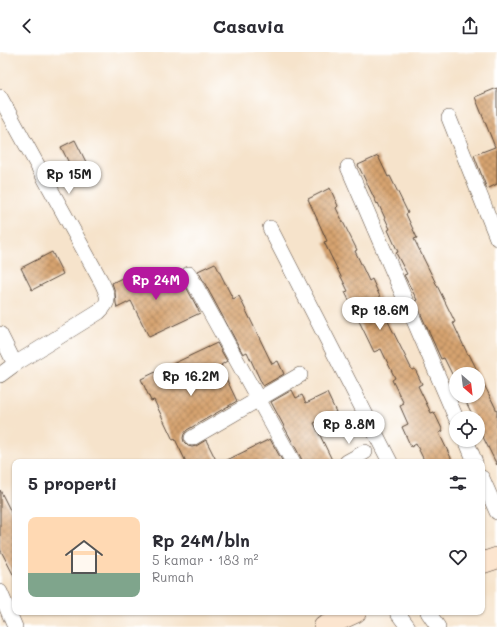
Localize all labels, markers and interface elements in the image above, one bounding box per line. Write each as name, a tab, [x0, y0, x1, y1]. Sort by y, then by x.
text: Casavia	[213, 14, 284, 38]
icon: back	[16, 15, 38, 37]
icon: share	[459, 15, 481, 37]
pin: Rp 15M	[36, 161, 102, 195]
text: Rp 15M	[46, 165, 92, 182]
pin: Rp 24M	[123, 267, 189, 301]
text: Rp 24M	[132, 271, 180, 288]
pin: Rp 18.6M	[339, 297, 421, 331]
text: Rp 18.6M	[351, 301, 409, 318]
pin: Rp 16.2M	[150, 363, 232, 397]
text: Rp 16.2M	[162, 367, 220, 384]
north arrow	[449, 367, 485, 403]
map controls	[449, 367, 485, 447]
pin: Rp 8.8M	[312, 411, 386, 445]
button: locate	[449, 411, 485, 447]
text: Rp 8.8M	[323, 415, 375, 432]
text: 5 properti	[28, 472, 117, 494]
icon: filters	[447, 472, 469, 494]
text: Rp 24M/bln	[152, 529, 250, 551]
icon: home	[60, 533, 108, 581]
icon: heart	[447, 546, 469, 568]
text: 5 kamar · 183 m²	[152, 551, 258, 568]
text: Rumah	[152, 568, 193, 585]

